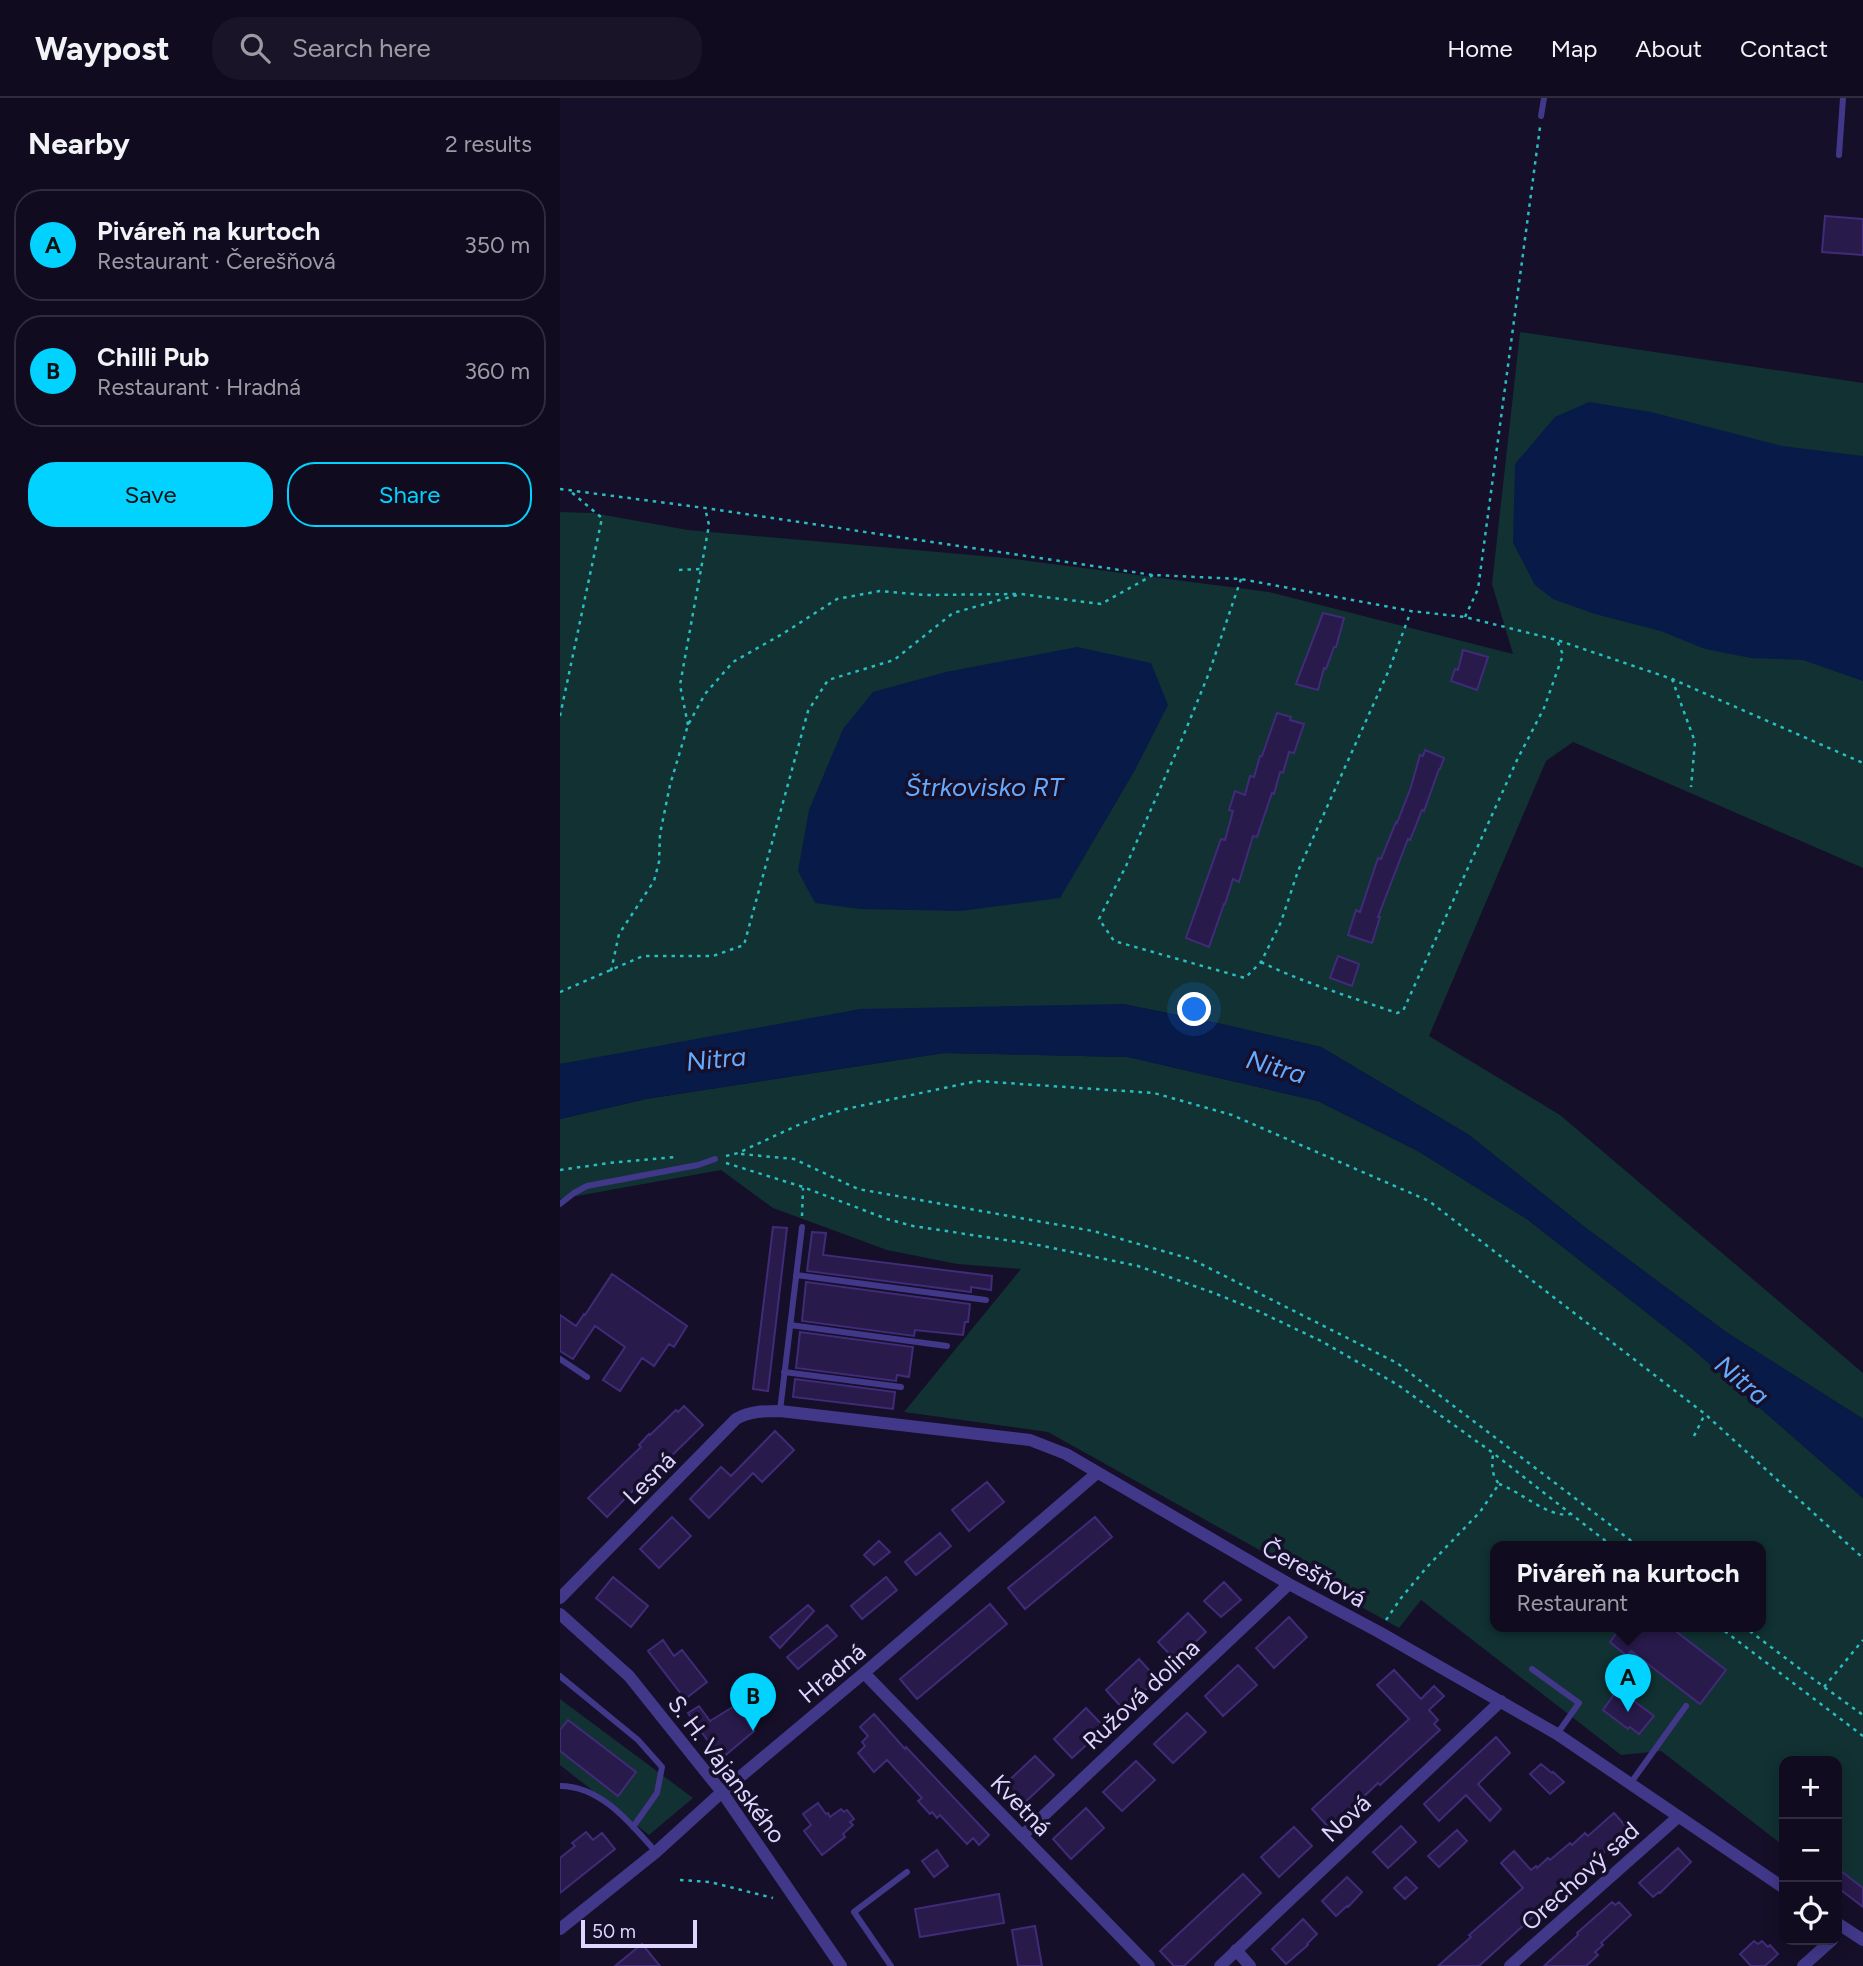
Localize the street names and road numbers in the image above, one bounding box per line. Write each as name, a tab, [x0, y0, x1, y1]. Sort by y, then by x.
street label: Lesná	[617, 1446, 681, 1510]
street label: Čerešňová	[1257, 1533, 1371, 1613]
street label: Ružová dolina	[1077, 1633, 1205, 1755]
street label: Hradná	[793, 1637, 871, 1709]
street label: S. H. Vajanského	[662, 1689, 792, 1849]
street label: Kvetná	[985, 1768, 1057, 1842]
street label: Nová	[1315, 1788, 1377, 1848]
street label: Orechový sad	[1515, 1816, 1645, 1936]

